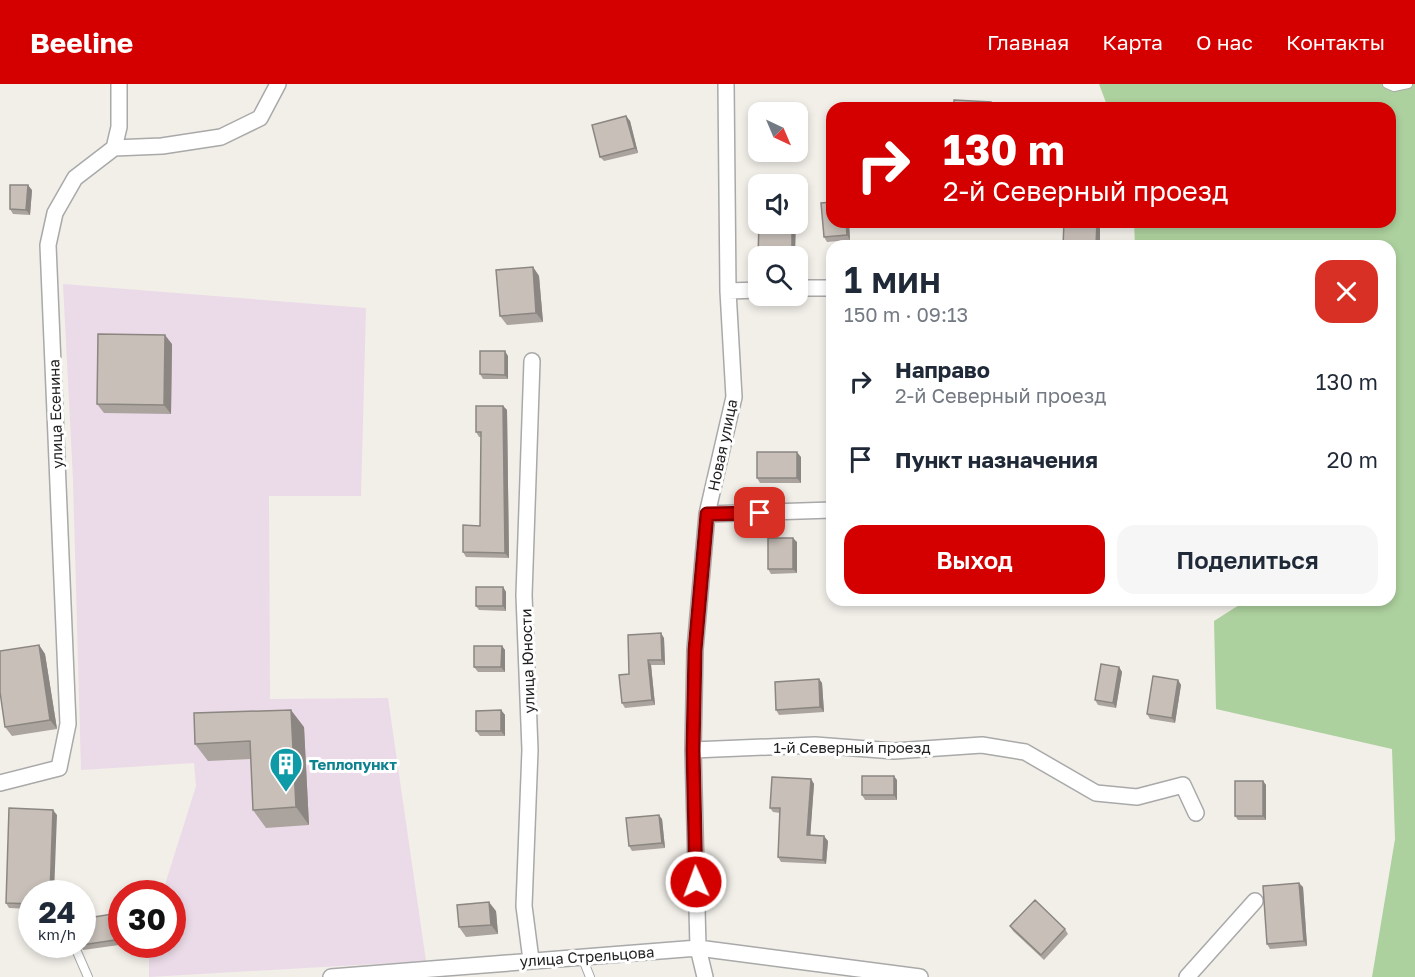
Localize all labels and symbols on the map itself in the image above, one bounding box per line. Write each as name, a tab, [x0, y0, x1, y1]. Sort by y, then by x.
north arrow	[748, 102, 808, 162]
street label: улица Есенина	[44, 359, 66, 469]
street label: Новая улица	[703, 397, 741, 493]
pin	[734, 487, 785, 538]
street label: улица Юности	[516, 608, 538, 714]
street label: 1-й Северный проезд	[773, 738, 931, 756]
building icon: Теплопункт	[268, 746, 304, 793]
place label: Теплопункт	[309, 755, 397, 773]
position arrow	[664, 850, 728, 914]
speed limit sign: 30	[108, 880, 186, 958]
street label: улица Стрельцова	[519, 942, 655, 970]

